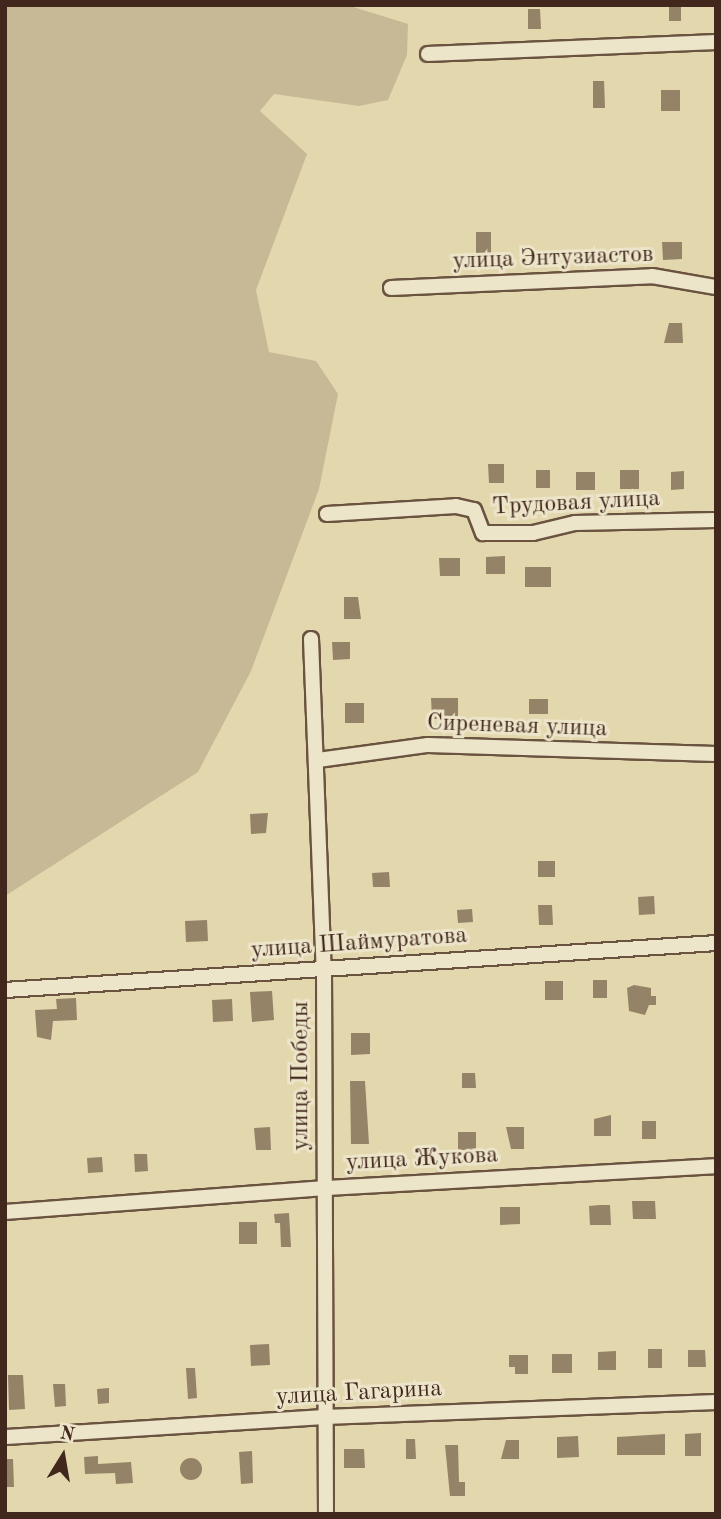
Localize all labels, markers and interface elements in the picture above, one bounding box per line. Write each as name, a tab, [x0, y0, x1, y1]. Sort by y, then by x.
street label: улица Энтузиастов	[452, 241, 654, 277]
street label: Трудовая улица	[491, 485, 661, 523]
street label: Сиреневая улица	[426, 709, 608, 745]
street label: улица Шаймуратова	[250, 922, 468, 966]
street label: улица Победы	[288, 1001, 316, 1151]
street label: улица Жукова	[345, 1142, 499, 1178]
street label: улица Гагарина	[275, 1375, 443, 1413]
north arrow	[28, 1421, 98, 1491]
text: N	[58, 1424, 76, 1446]

